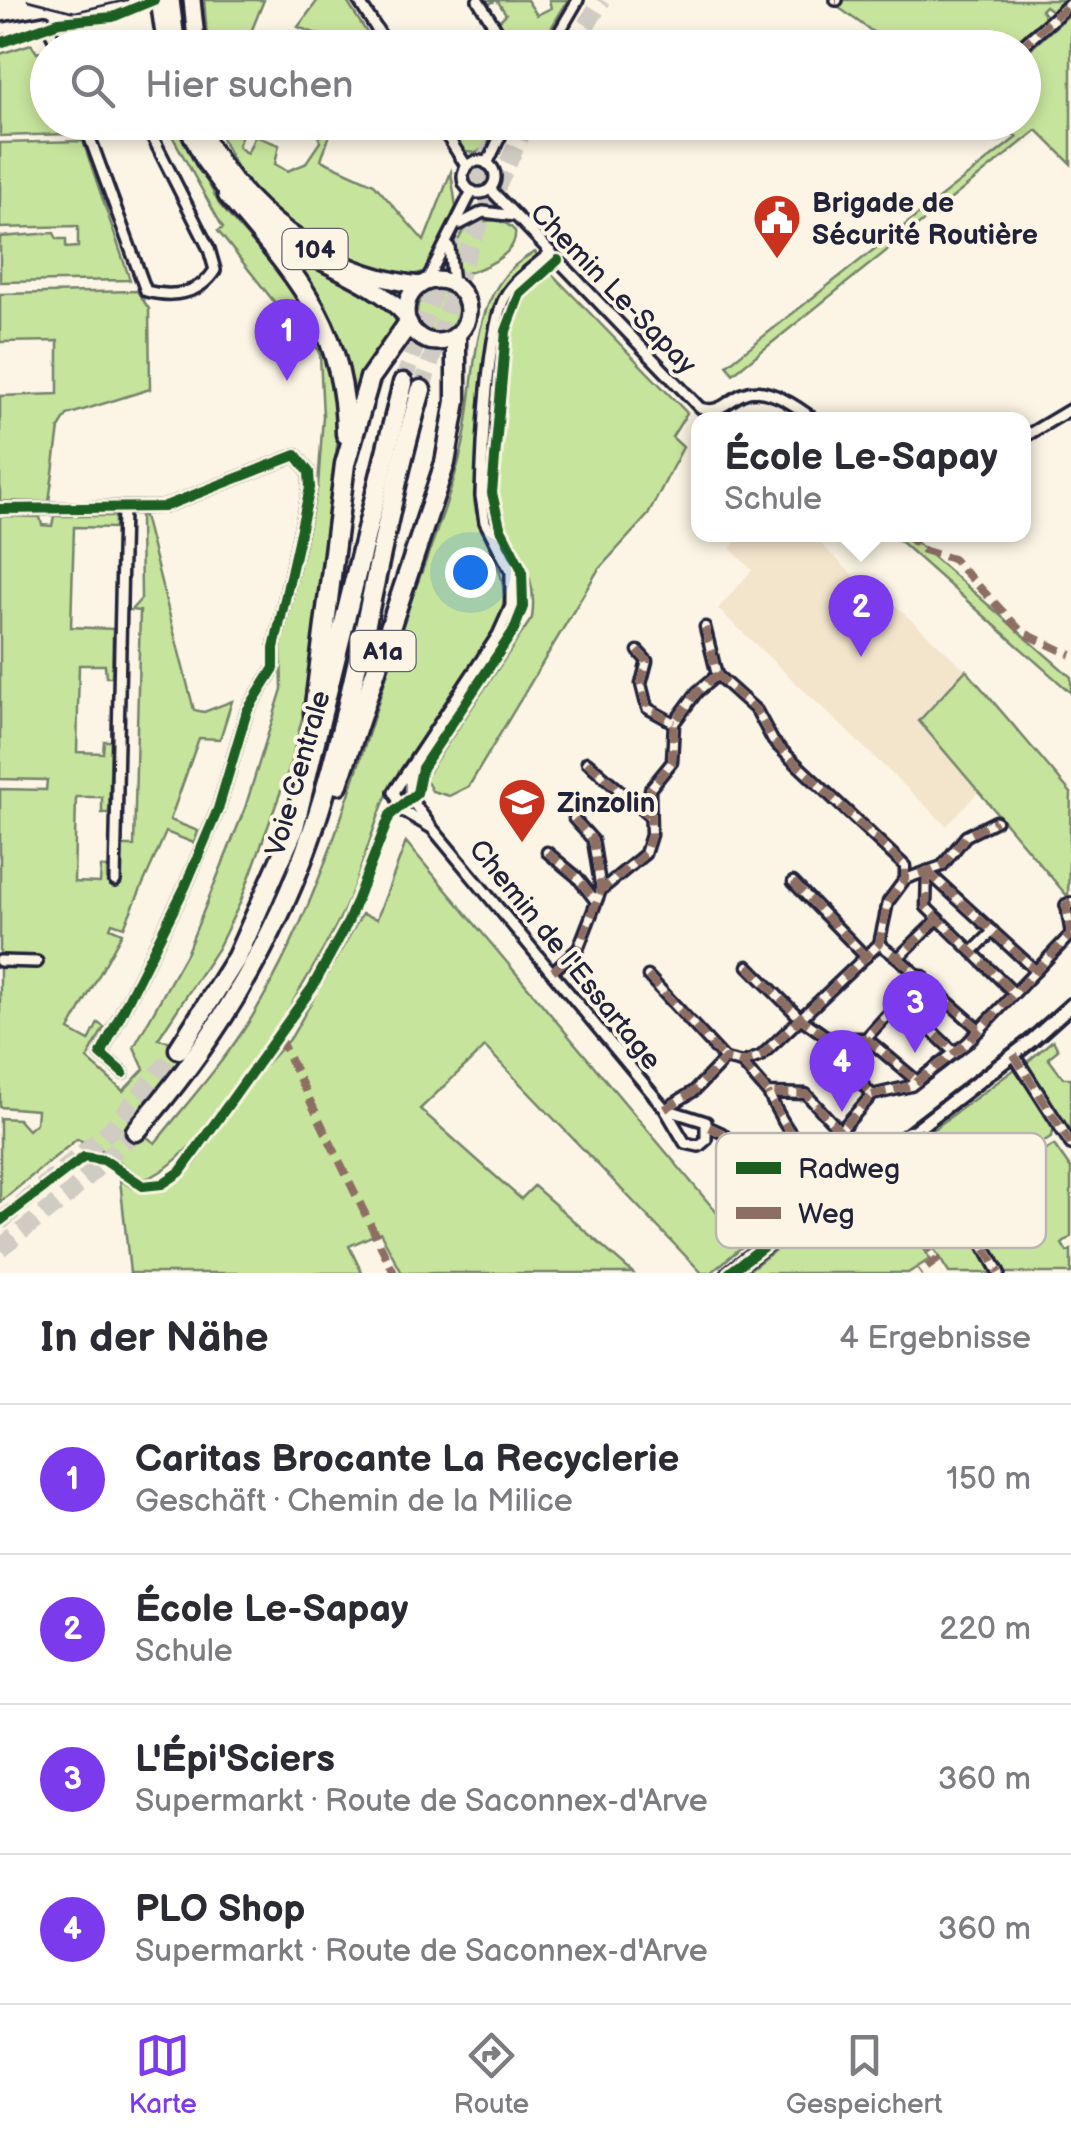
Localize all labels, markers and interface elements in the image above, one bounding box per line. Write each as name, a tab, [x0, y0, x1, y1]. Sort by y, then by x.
search box	[30, 30, 1041, 140]
icon: search	[65, 58, 120, 113]
text: Hier suchen	[145, 63, 353, 108]
place label: Brigade de Sécurité Routière	[812, 187, 1038, 252]
public building icon: Brigade de Sécurité Routière	[751, 192, 803, 260]
street label: Chemin Le-Sapay	[523, 197, 703, 382]
road number: 104	[282, 229, 348, 269]
pin: 1	[254, 298, 320, 381]
popup	[691, 412, 1031, 542]
text: École Le-Sapay	[724, 435, 998, 480]
text: Schule	[724, 480, 822, 519]
your location	[445, 547, 496, 598]
pin: 2	[828, 574, 894, 657]
road number: A1a	[350, 631, 416, 671]
street label: Voie Centrale	[259, 687, 338, 860]
school or university icon: Zinzolin	[496, 776, 548, 844]
place label: Zinzolin	[557, 787, 655, 820]
street label: Chemin de l'Essartage	[462, 833, 668, 1077]
pin: 3	[882, 970, 948, 1053]
pin: 4	[810, 1030, 874, 1112]
legend	[716, 1133, 1046, 1248]
text: Radweg	[798, 1153, 900, 1186]
text: Weg	[798, 1198, 855, 1231]
text: In der Nähe	[40, 1313, 269, 1364]
text: 4 Ergebnisse	[839, 1319, 1031, 1358]
text: Caritas Brocante La Recyclerie	[135, 1437, 679, 1482]
text: 1	[66, 1460, 79, 1499]
text: 150 m	[946, 1460, 1031, 1499]
text: Geschäft · Chemin de la Milice	[135, 1482, 573, 1521]
text: École Le-Sapay	[135, 1587, 409, 1632]
text: 2	[63, 1610, 82, 1649]
text: 220 m	[939, 1610, 1031, 1649]
text: Schule	[135, 1632, 233, 1671]
text: L'Épi'Sciers	[135, 1737, 335, 1782]
text: 3	[63, 1760, 82, 1799]
text: 360 m	[938, 1760, 1031, 1799]
text: Supermarkt · Route de Saconnex-d'Arve	[135, 1782, 708, 1821]
text: PLO Shop	[135, 1887, 305, 1932]
text: 4	[63, 1910, 82, 1949]
text: 360 m	[938, 1910, 1031, 1949]
text: Supermarkt · Route de Saconnex-d'Arve	[135, 1932, 708, 1971]
tab: Karte	[128, 2028, 197, 2121]
tab: Route	[454, 2028, 529, 2121]
tab: Gespeichert	[786, 2028, 943, 2121]

